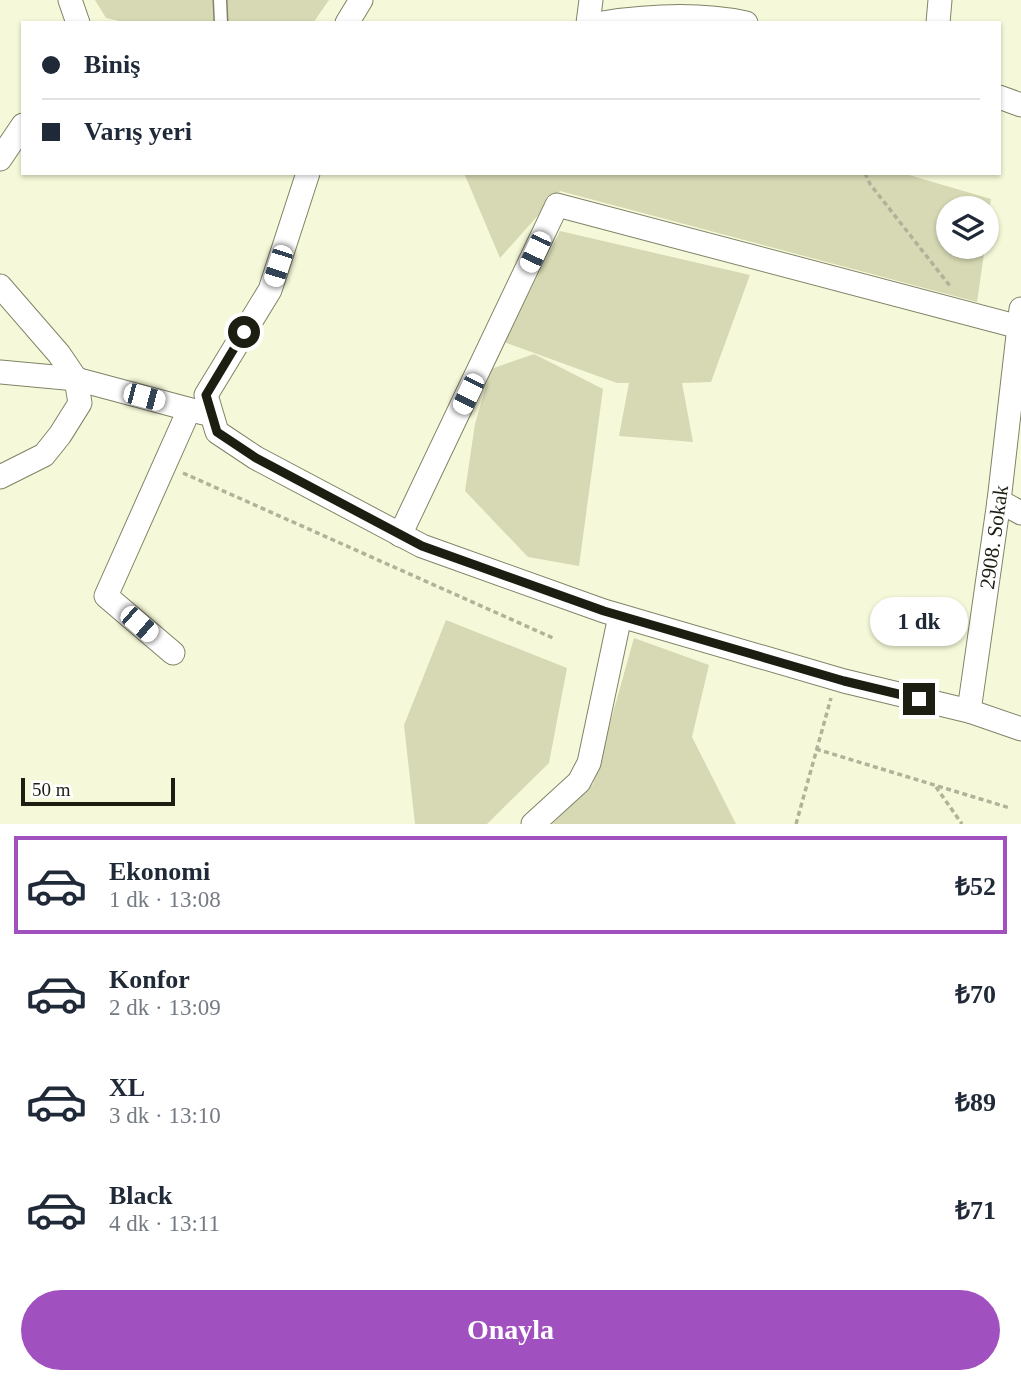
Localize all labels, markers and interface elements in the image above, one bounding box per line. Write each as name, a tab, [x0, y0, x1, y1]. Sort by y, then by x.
text: Biniş	[84, 50, 140, 79]
text: Varış yeri	[84, 117, 192, 146]
map controls	[936, 196, 999, 259]
button: layers	[936, 196, 999, 259]
car	[517, 229, 554, 275]
car	[262, 243, 295, 289]
route start	[228, 316, 260, 348]
car	[450, 371, 487, 417]
car	[121, 381, 168, 413]
street label: 2908. Sokak	[975, 483, 1013, 591]
callout: 1 dk	[870, 598, 968, 646]
car	[117, 602, 162, 646]
text: 1 dk	[898, 609, 940, 634]
route end	[903, 683, 935, 715]
scale bar	[21, 775, 175, 807]
text: 50 m	[32, 779, 71, 800]
icon: car	[25, 854, 88, 917]
text: Ekonomi	[109, 857, 210, 886]
text: ₺52	[955, 872, 996, 901]
text: 1 dk · 13:08	[109, 887, 221, 912]
icon: car	[25, 962, 88, 1025]
text: Konfor	[109, 965, 190, 994]
text: ₺70	[955, 980, 996, 1009]
text: 2 dk · 13:09	[109, 995, 221, 1020]
icon: car	[25, 1070, 88, 1133]
text: XL	[109, 1073, 145, 1102]
text: ₺89	[955, 1088, 996, 1117]
text: 3 dk · 13:10	[109, 1103, 221, 1128]
icon: car	[25, 1178, 88, 1241]
text: Black	[109, 1181, 173, 1210]
text: ₺71	[955, 1196, 996, 1225]
text: 4 dk · 13:11	[109, 1211, 220, 1236]
button: Onayla	[21, 1290, 1000, 1370]

